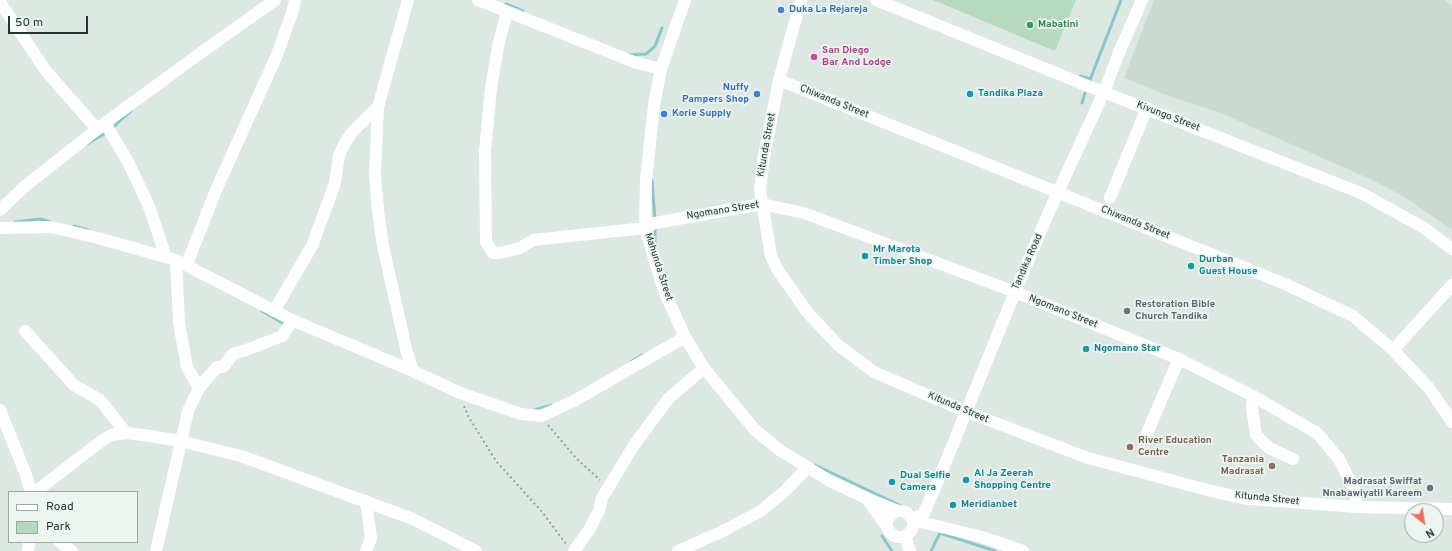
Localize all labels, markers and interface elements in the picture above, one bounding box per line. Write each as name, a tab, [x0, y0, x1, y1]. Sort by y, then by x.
place label: Duka La Rejareja	[789, 4, 868, 16]
marker: Duka La Rejareja	[776, 5, 786, 15]
scale bar	[10, 8, 90, 34]
text: 50 m	[15, 15, 43, 31]
place label: Mabatini	[1038, 19, 1078, 31]
marker: Mabatini	[1025, 20, 1035, 30]
place label: San Diego Bar And Lodge	[822, 45, 891, 68]
marker: San Diego Bar And Lodge	[809, 52, 819, 62]
place label: Nuffy Pampers Shop	[682, 82, 749, 106]
street label: Chiwanda Street	[798, 83, 870, 121]
place label: Tandika Plaza	[978, 88, 1043, 100]
marker: Nuffy Pampers Shop	[752, 89, 762, 99]
marker: Tandika Plaza	[965, 89, 975, 99]
street label: Kivungo Street	[1135, 99, 1201, 135]
place label: Korie Supply	[672, 108, 731, 120]
marker: Korie Supply	[659, 109, 669, 119]
street label: Kitunda Street	[755, 112, 779, 178]
street label: Ngomano Street	[686, 199, 760, 223]
street label: Chiwanda Street	[1099, 204, 1171, 242]
street label: Mahunda Street	[641, 231, 675, 303]
street label: Tandika Road	[1010, 232, 1046, 292]
place label: Mr Marota Timber Shop	[873, 244, 932, 268]
marker: Mr Marota Timber Shop	[860, 251, 870, 261]
place label: Durban Guest House	[1199, 254, 1258, 278]
marker: Durban Guest House	[1186, 261, 1196, 271]
street label: Ngomano Street	[1027, 293, 1099, 331]
place label: Restoration Bible Church Tandika	[1135, 299, 1215, 322]
marker: Restoration Bible Church Tandika	[1122, 306, 1132, 316]
place label: Ngomano Star	[1094, 343, 1161, 355]
marker: Ngomano Star	[1081, 344, 1091, 354]
street label: Kitunda Street	[926, 390, 990, 426]
place label: River Education Centre	[1138, 435, 1212, 458]
marker: River Education Centre	[1125, 442, 1135, 452]
place label: Tanzania Madrasat	[1221, 454, 1264, 478]
marker: Tanzania Madrasat	[1267, 461, 1277, 471]
place label: Al Ja Zeerah Shopping Centre	[974, 468, 1051, 492]
place label: Dual Selfie Camera	[900, 470, 950, 494]
marker: Al Ja Zeerah Shopping Centre	[961, 475, 971, 485]
place label: Madrasat Swiffat Nnabawiyatil Kareem	[1322, 476, 1422, 500]
marker: Dual Selfie Camera	[887, 477, 897, 487]
marker: Madrasat Swiffat Nnabawiyatil Kareem	[1425, 483, 1435, 493]
street label: Kitunda Street	[1234, 490, 1300, 508]
legend	[8, 491, 138, 543]
text: Road	[46, 499, 74, 515]
place label: Meridianbet	[961, 499, 1017, 511]
marker: Meridianbet	[948, 500, 958, 510]
north arrow	[1404, 503, 1444, 543]
text: Park	[46, 519, 71, 535]
text: N	[1423, 524, 1436, 541]

